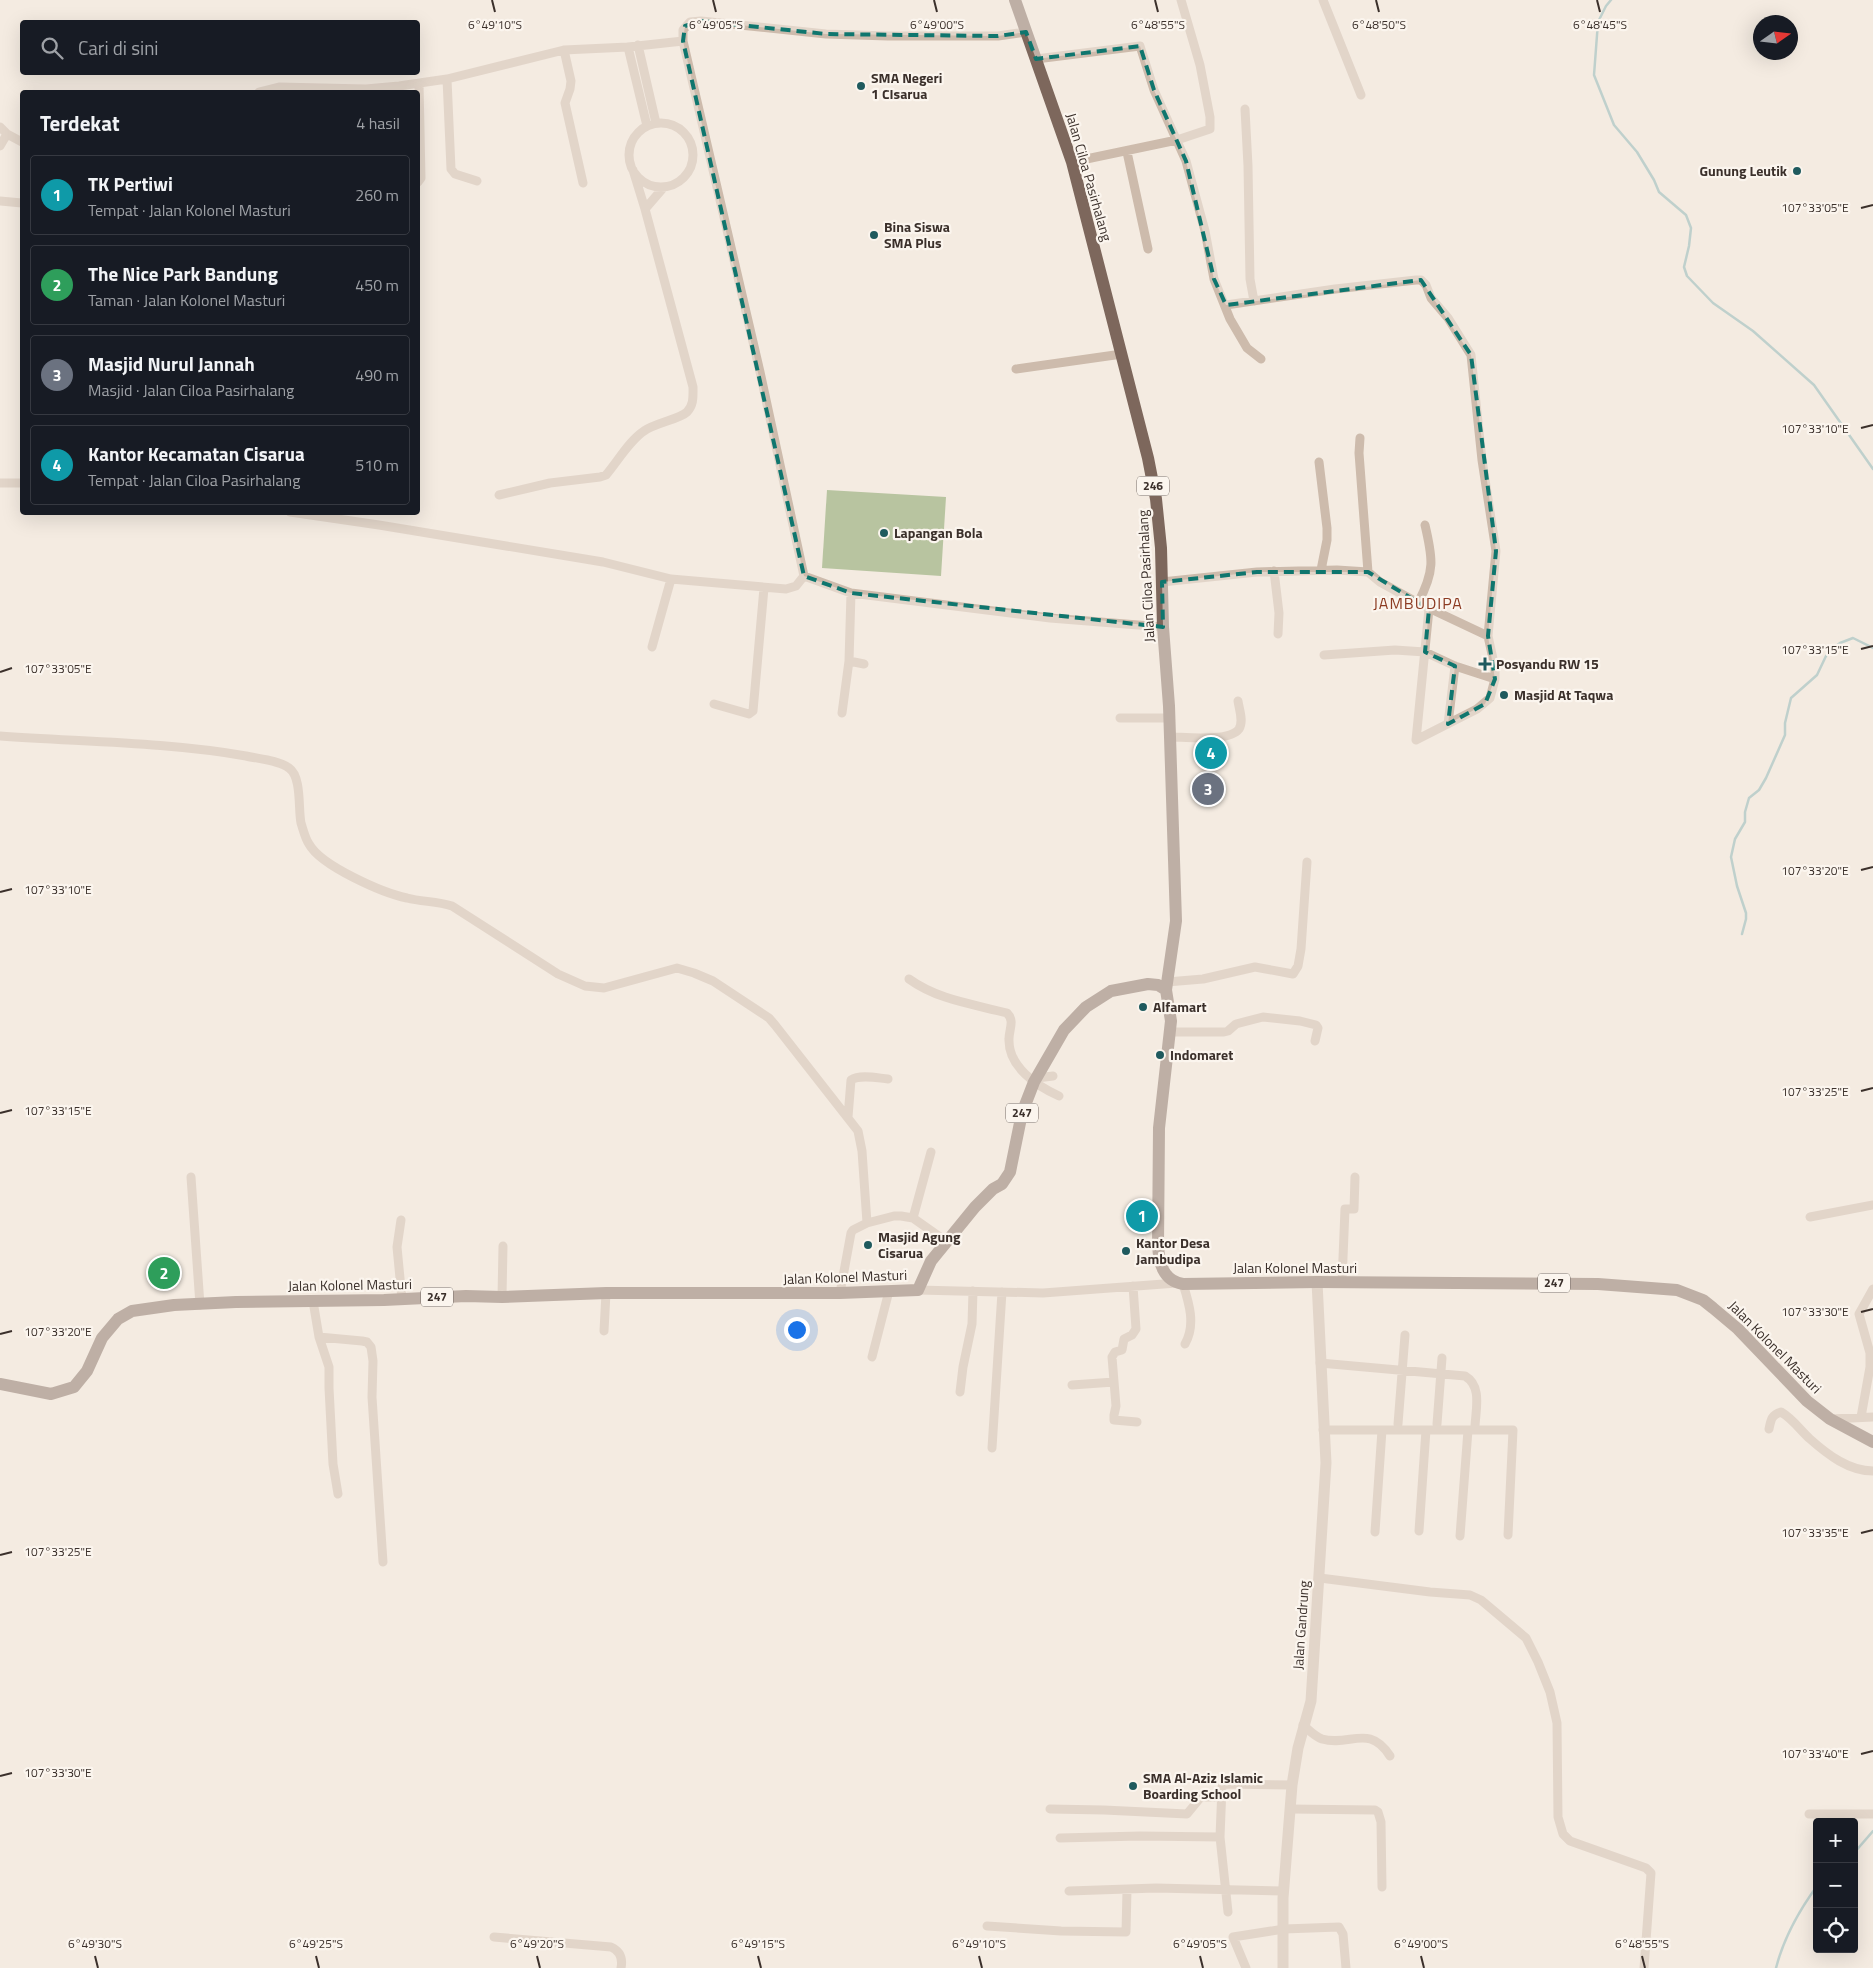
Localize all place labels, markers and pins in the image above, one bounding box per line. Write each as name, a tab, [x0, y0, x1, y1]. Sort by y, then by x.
place label: SMA Negeri 1 CIsarua	[871, 67, 942, 104]
marker: SMA Negeri 1 CIsarua	[855, 80, 867, 92]
place label: Gunung Leutik	[1700, 160, 1788, 181]
marker: Gunung Leutik	[1791, 165, 1803, 177]
place label: Bina Siswa SMA Plus	[884, 216, 950, 253]
marker: Bina Siswa SMA Plus	[868, 229, 880, 241]
place label: Lapangan Bola	[894, 522, 983, 543]
marker: Lapangan Bola	[878, 527, 890, 539]
place label: Posyandu RW 15	[1496, 653, 1599, 674]
marker: Posyandu RW 15	[1478, 657, 1492, 671]
place label: Masjid At Taqwa	[1514, 684, 1613, 705]
marker: Masjid At Taqwa	[1498, 689, 1510, 701]
pin: 4	[1195, 734, 1227, 772]
pin: 3	[1192, 770, 1224, 808]
place label: Alfamart	[1153, 996, 1207, 1017]
marker: Alfamart	[1137, 1001, 1149, 1013]
place label: Indomaret	[1170, 1044, 1233, 1065]
marker: Indomaret	[1154, 1049, 1166, 1061]
pin: 1	[1126, 1197, 1158, 1235]
place label: Masjid Agung Cisarua	[878, 1226, 961, 1263]
place label: Kantor Desa Jambudipa	[1136, 1232, 1210, 1269]
marker: Masjid Agung Cisarua	[862, 1239, 874, 1251]
marker: Kantor Desa Jambudipa	[1120, 1245, 1132, 1257]
pin: 2	[148, 1254, 180, 1292]
place label: SMA Al-Aziz Islamic Boarding School	[1143, 1767, 1263, 1804]
marker: SMA Al-Aziz Islamic Boarding School	[1127, 1780, 1139, 1792]

